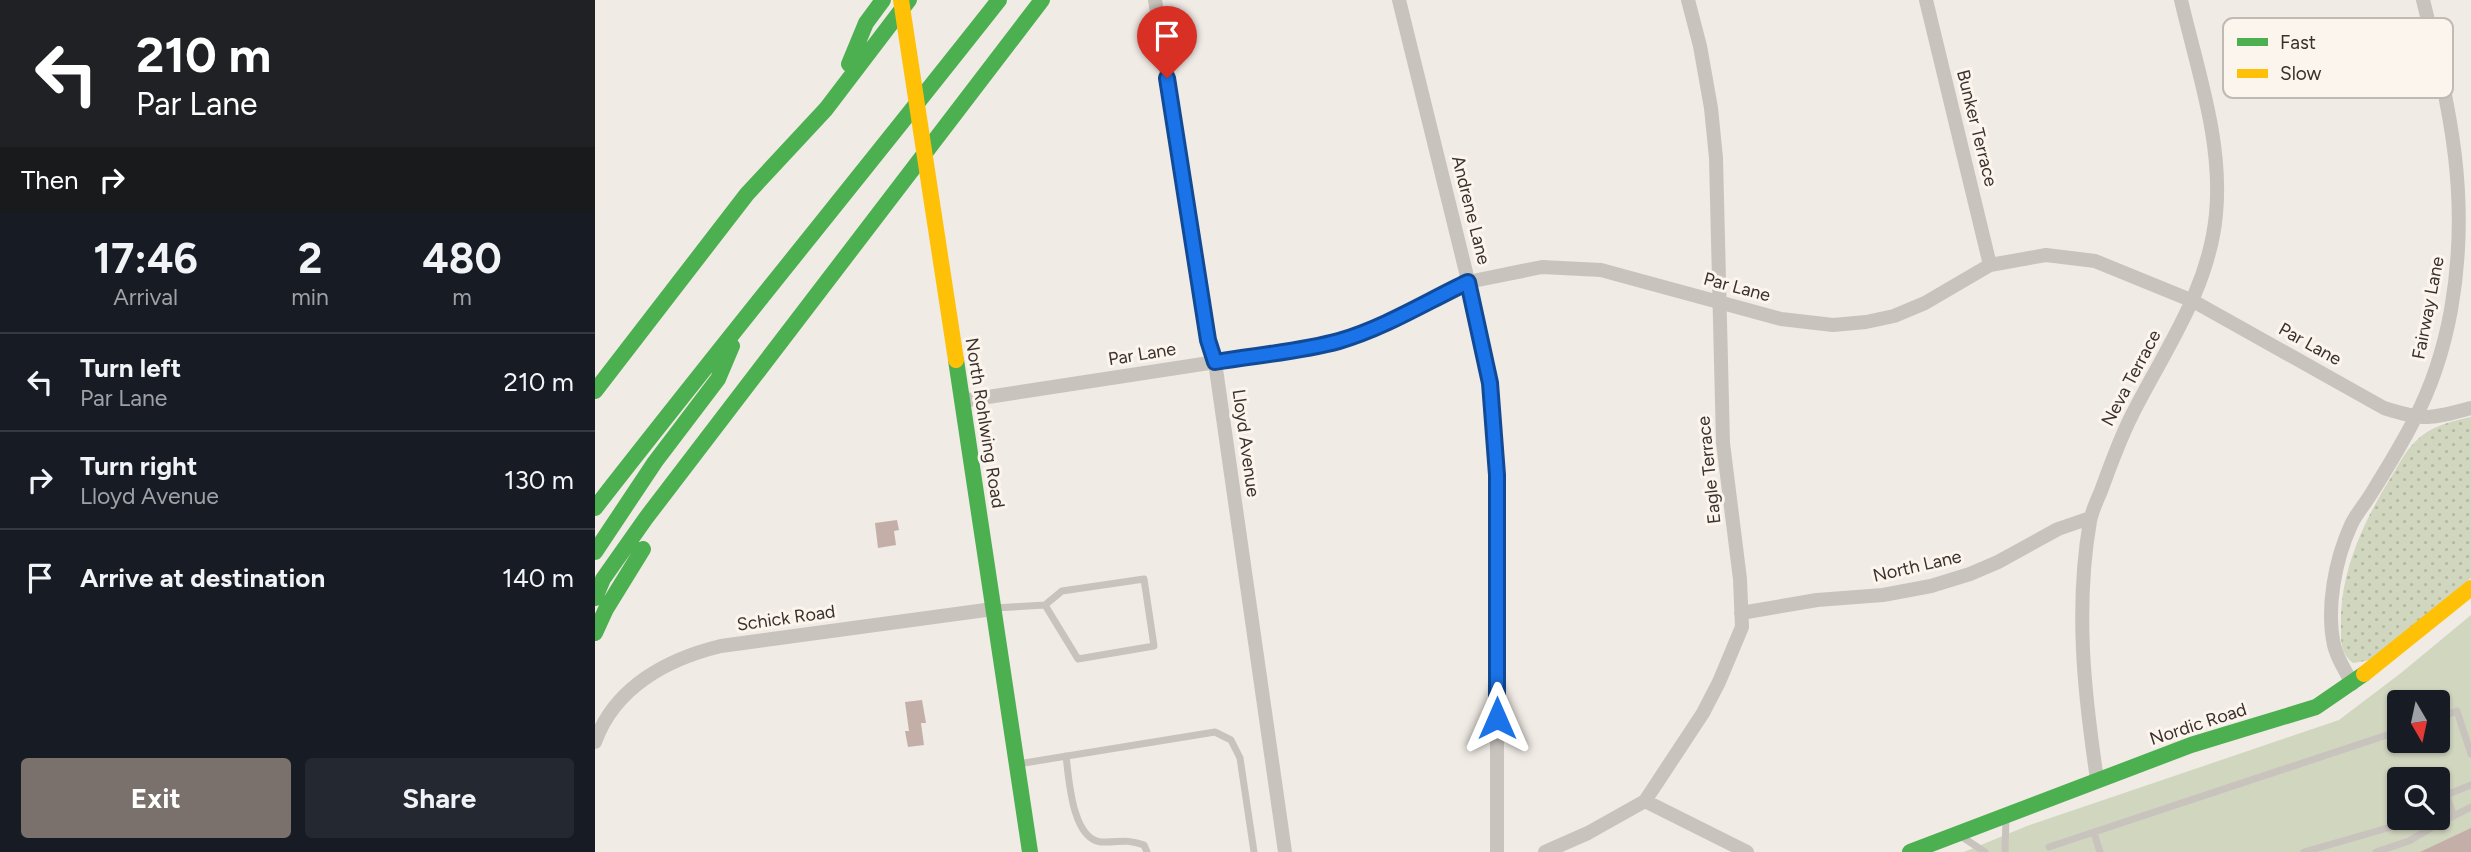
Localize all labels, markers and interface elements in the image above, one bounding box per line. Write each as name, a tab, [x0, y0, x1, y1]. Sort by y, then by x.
pin	[1137, 6, 1197, 78]
icon: arrive	[1148, 17, 1186, 55]
legend	[2223, 18, 2453, 98]
text: 210 m	[136, 25, 271, 84]
icon: left	[21, 28, 112, 119]
text: Fast	[2280, 31, 2316, 54]
text: Slow	[2280, 62, 2322, 85]
street label: Bunker Terrace	[1952, 67, 2002, 189]
text: Par Lane	[136, 85, 258, 123]
street label: Andrene Lane	[1447, 153, 1495, 267]
icon: right	[93, 161, 131, 199]
text: Then	[21, 164, 79, 196]
text: 17:46	[93, 233, 198, 284]
text: 2	[298, 233, 322, 284]
text: 480	[422, 233, 502, 284]
street label: Fairway Lane	[2407, 255, 2449, 361]
street label: Par Lane	[1701, 268, 1773, 307]
text: Arrival	[113, 283, 178, 311]
text: min	[291, 283, 329, 311]
text: m	[452, 283, 472, 311]
street label: Par Lane	[2275, 318, 2345, 370]
street label: Neva Terrace	[2096, 326, 2166, 430]
street label: North Rohlwing Road	[961, 336, 1009, 510]
street label: Par Lane	[1107, 338, 1178, 370]
text: Turn left	[80, 352, 181, 384]
icon: left	[21, 363, 59, 401]
text: 210 m	[504, 366, 574, 398]
text: Par Lane	[80, 384, 167, 412]
street label: Lloyd Avenue	[1228, 388, 1264, 498]
street label: Eagle Terrace	[1692, 415, 1726, 525]
text: Turn right	[80, 450, 197, 482]
icon: right	[21, 461, 59, 499]
text: 130 m	[504, 464, 574, 496]
text: Lloyd Avenue	[80, 482, 219, 510]
street label: North Lane	[1871, 545, 1964, 587]
icon: arrive	[21, 559, 59, 597]
text: Arrive at destination	[80, 562, 325, 594]
text: 140 m	[502, 562, 574, 594]
street label: Schick Road	[735, 600, 837, 636]
position arrow	[1460, 681, 1534, 755]
north arrow	[2387, 690, 2450, 752]
map controls	[2387, 690, 2450, 830]
street label: Nordic Road	[2147, 698, 2249, 750]
button: Exit	[21, 758, 291, 838]
button: Share	[305, 758, 574, 838]
button: search	[2387, 767, 2450, 830]

